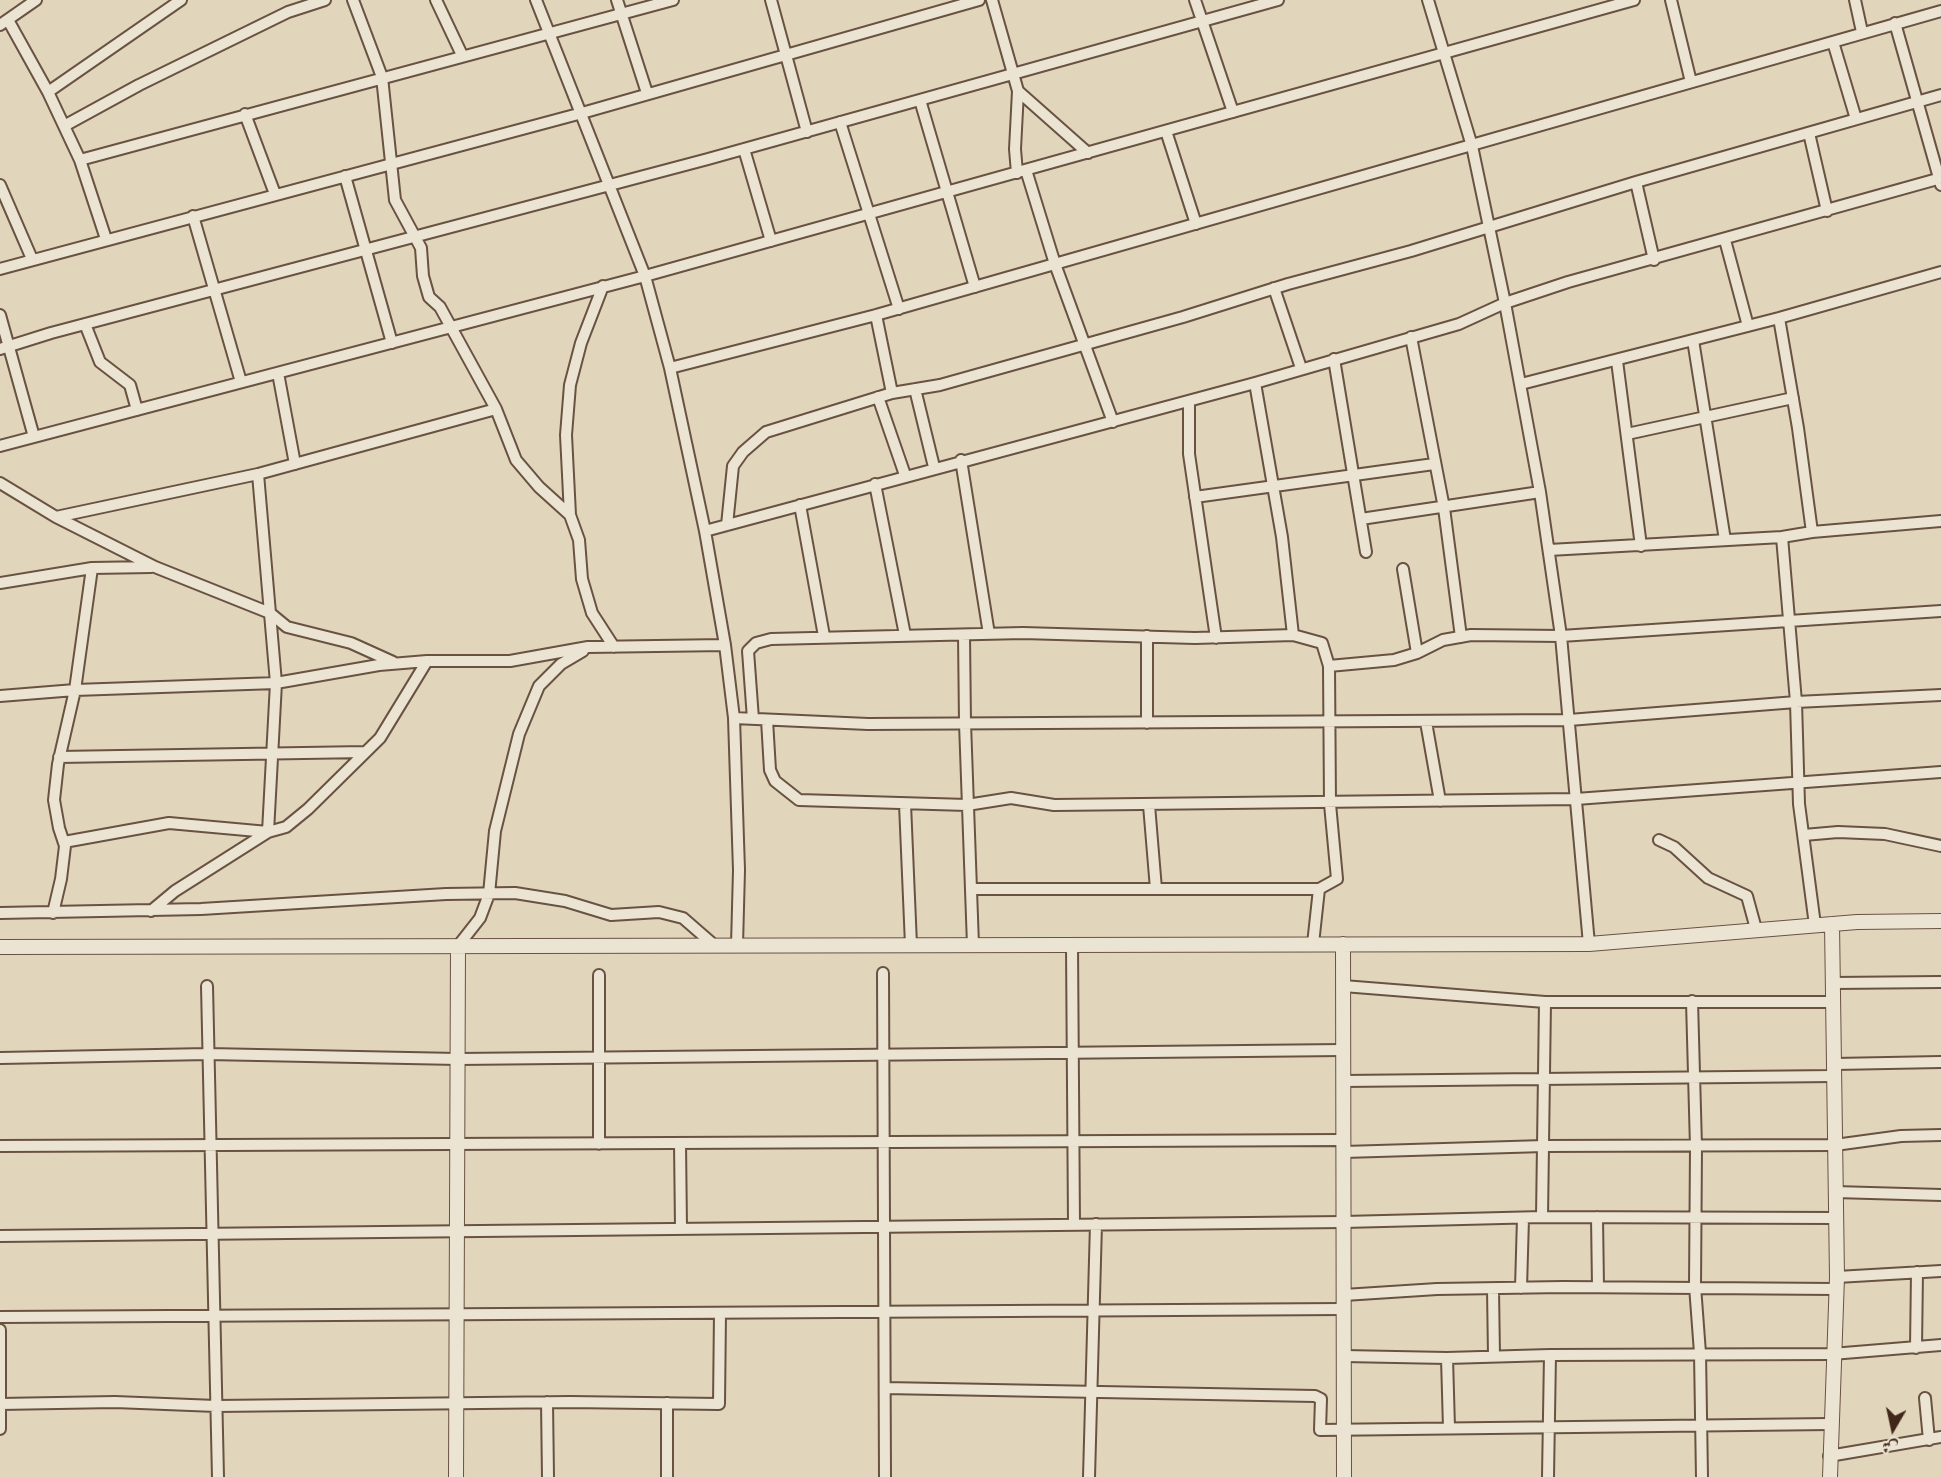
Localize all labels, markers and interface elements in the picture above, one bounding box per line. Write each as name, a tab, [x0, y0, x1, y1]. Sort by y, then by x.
north arrow	[1863, 1399, 1923, 1459]
text: ش	[1881, 1436, 1900, 1459]

